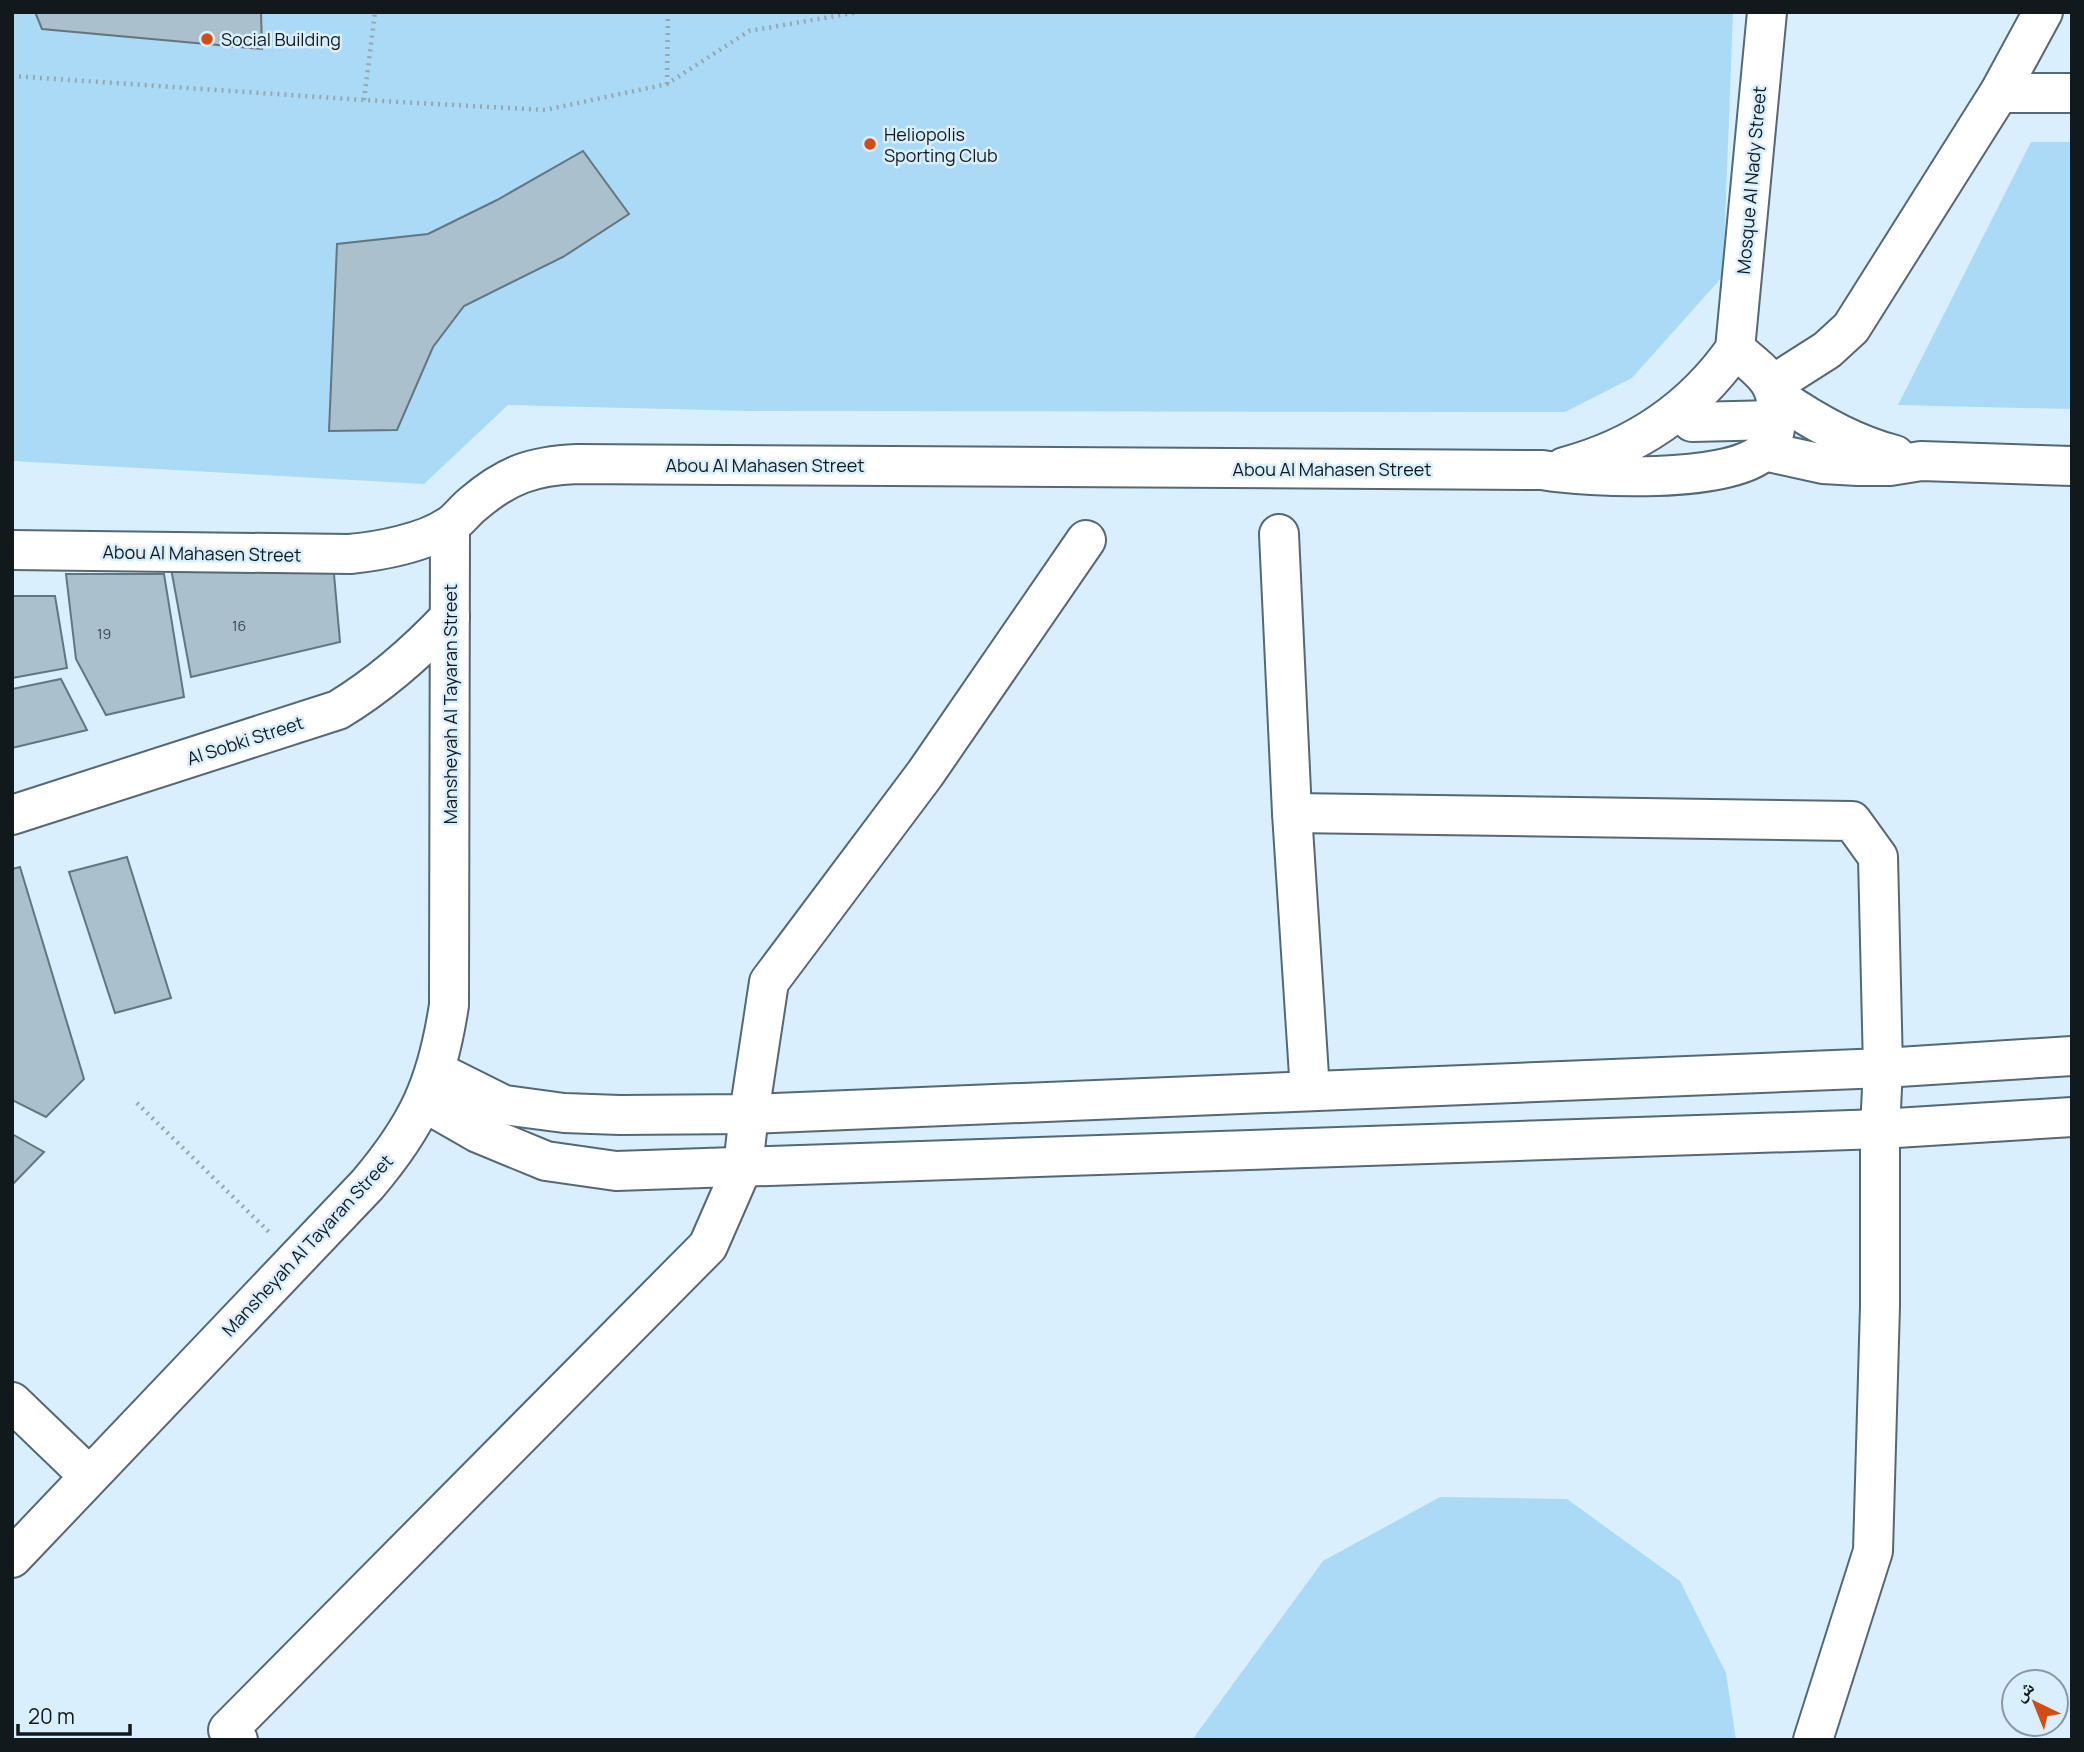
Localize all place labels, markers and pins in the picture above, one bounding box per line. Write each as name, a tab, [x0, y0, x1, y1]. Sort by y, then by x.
place label: Social Building	[221, 27, 341, 51]
marker: Social Building	[199, 31, 215, 47]
place label: Heliopolis Sporting Club	[884, 122, 998, 167]
marker: Heliopolis Sporting Club	[862, 136, 878, 152]

